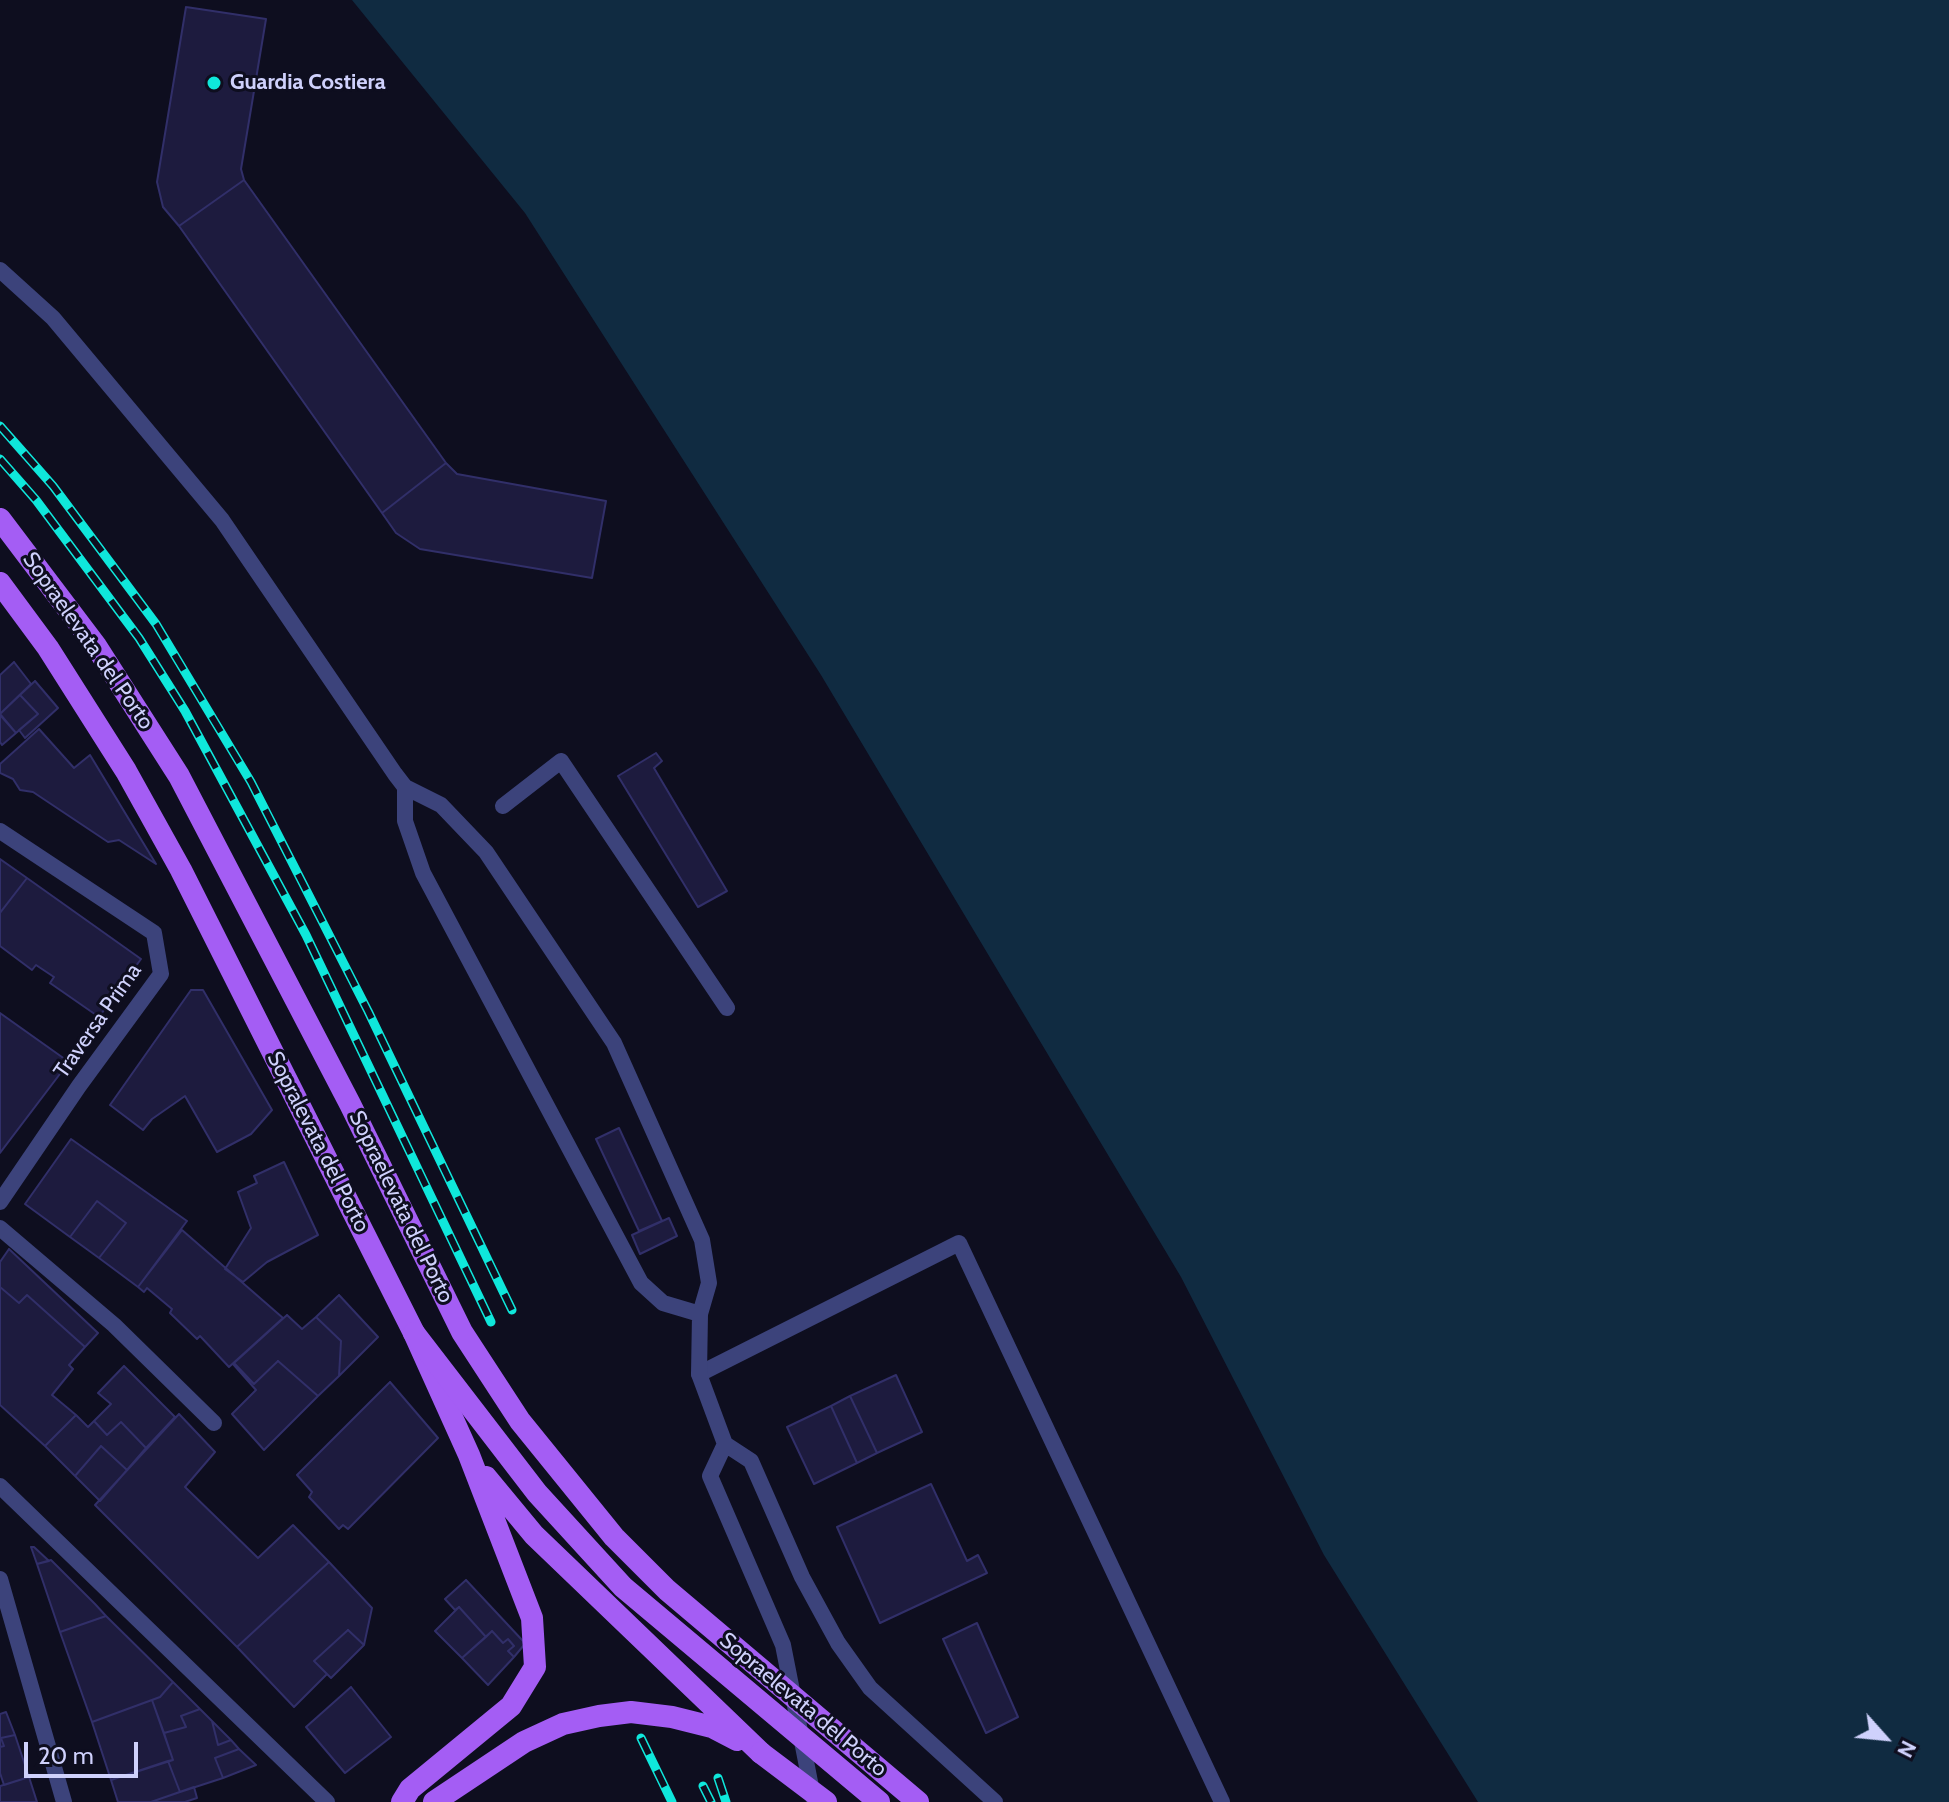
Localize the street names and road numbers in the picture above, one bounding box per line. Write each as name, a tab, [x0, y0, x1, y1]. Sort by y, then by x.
street label: Sopraelevata del Porto	[17, 547, 159, 735]
street label: Traversa Prima	[49, 959, 147, 1083]
street label: Sopralevata del Porto	[261, 1047, 375, 1237]
street label: Sopraelevata del Porto	[343, 1107, 459, 1307]
street label: Sopraelevata del Porto	[714, 1627, 892, 1783]

